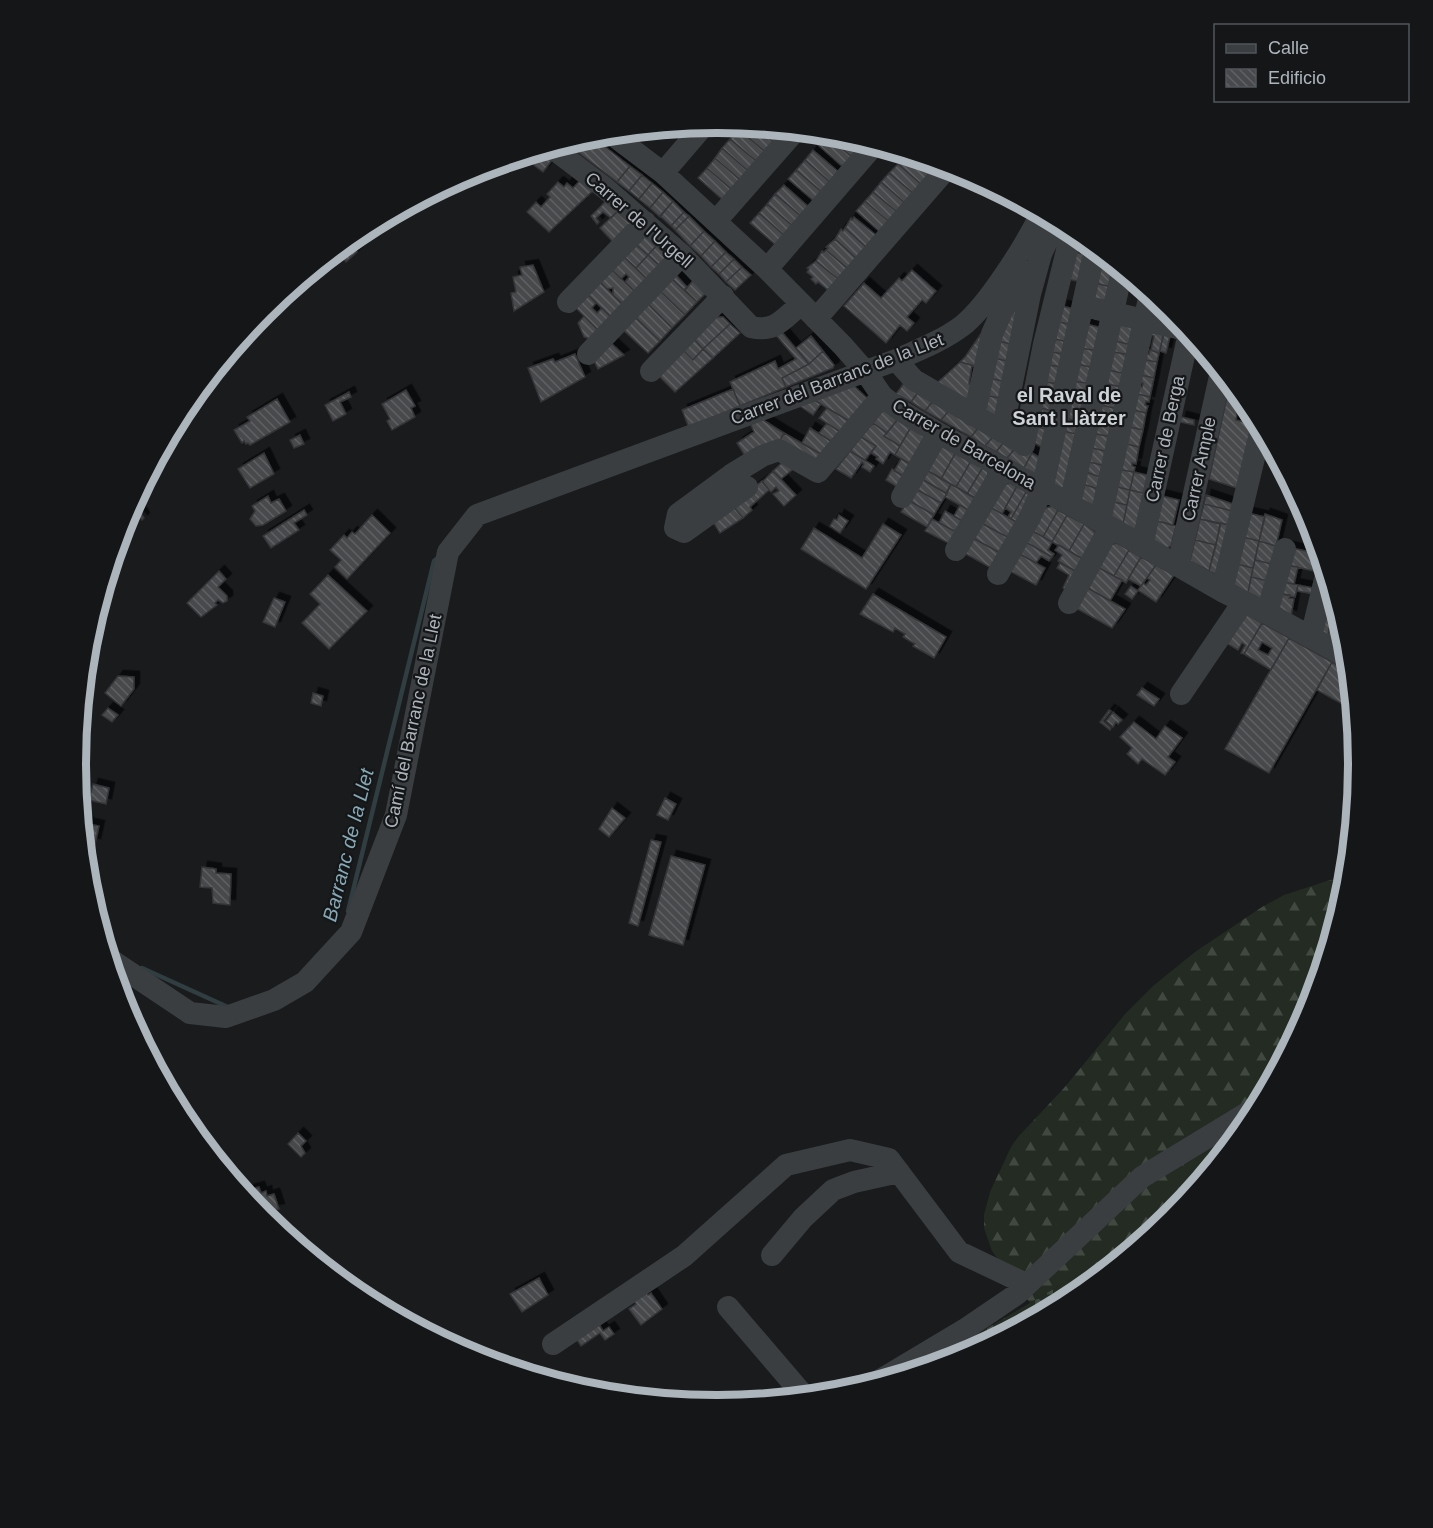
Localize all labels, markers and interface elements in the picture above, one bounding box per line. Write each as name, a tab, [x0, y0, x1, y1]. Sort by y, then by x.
legend	[1214, 24, 1409, 102]
text: Calle	[1268, 38, 1309, 58]
text: Edificio	[1268, 68, 1326, 88]
street label: Carrer de l'Urgell	[581, 168, 697, 272]
street label: Carrer del Barranc de la Llet	[728, 329, 946, 429]
street label: Carrer de Berga	[1142, 373, 1188, 504]
district label: el Raval de Sant Llàtzer	[1012, 384, 1126, 429]
street label: Carrer de Barcelona	[889, 395, 1040, 494]
street label: Carrer Ample	[1178, 415, 1220, 523]
street label: Camí del Barranc de la Llet	[381, 612, 445, 830]
water label: Barranc de la Llet	[318, 765, 378, 924]

